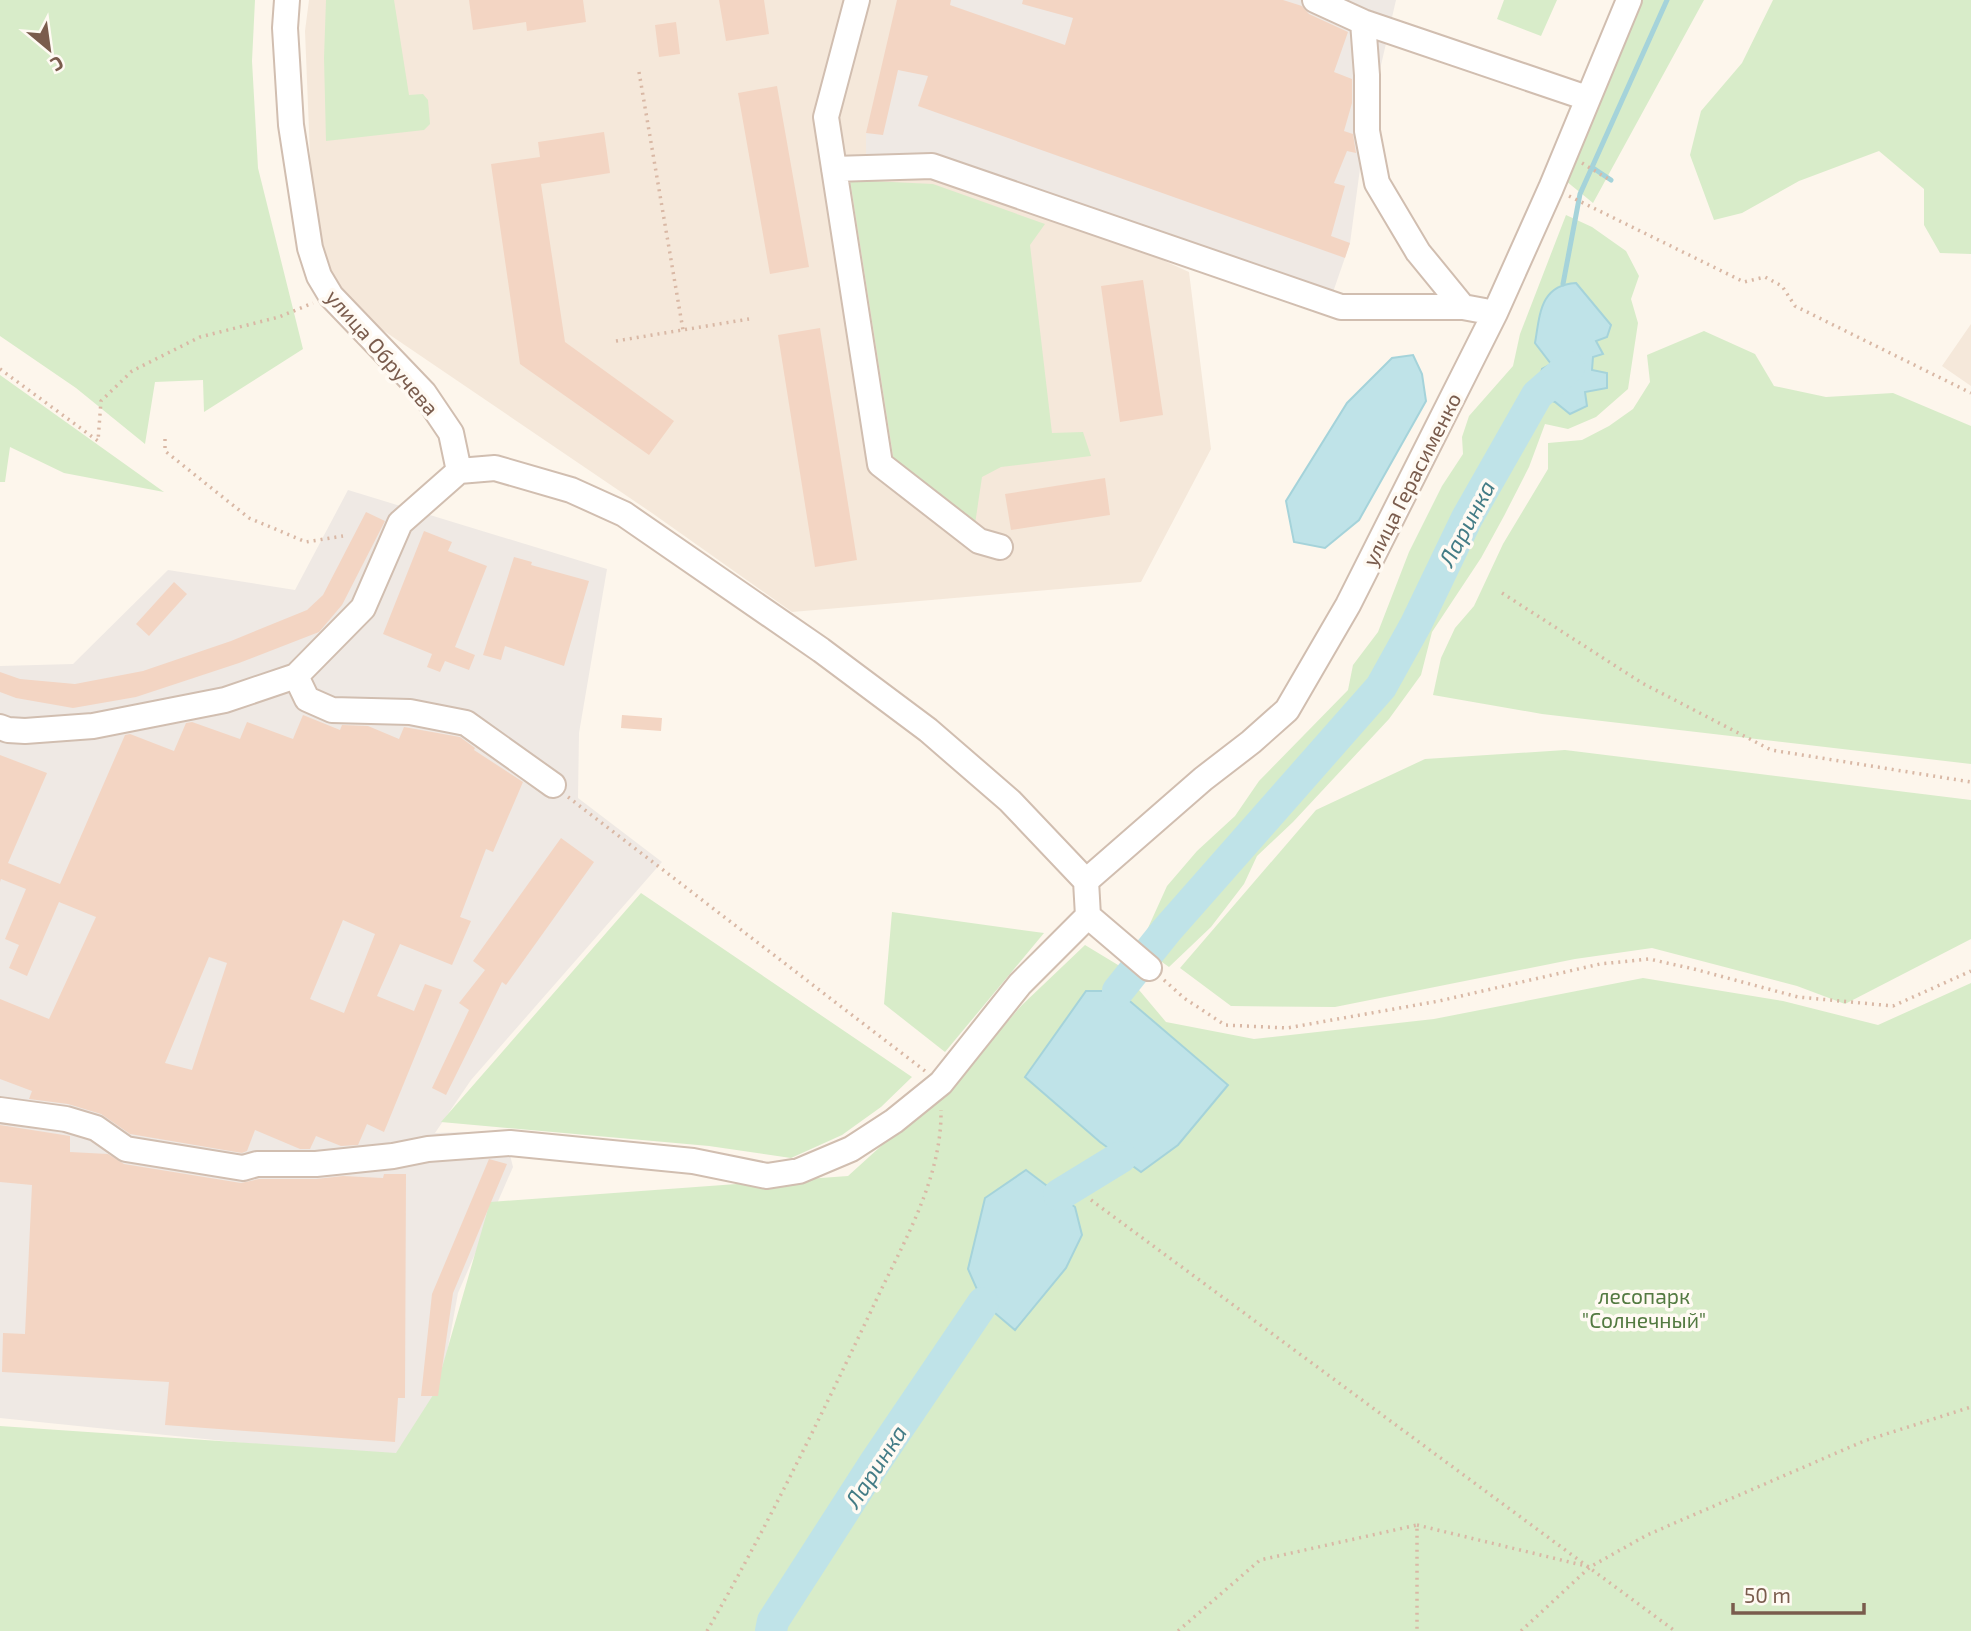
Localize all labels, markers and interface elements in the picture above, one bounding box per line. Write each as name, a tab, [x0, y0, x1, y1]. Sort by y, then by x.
north arrow	[14, 14, 84, 84]
text: С	[47, 52, 68, 77]
street label: улица Обручева	[321, 284, 444, 421]
street label: улица Герасименко	[1356, 388, 1466, 570]
water label: Ларинка	[1431, 475, 1500, 572]
park label: лесопарк "Солнечный"	[1582, 1283, 1706, 1332]
water label: Ларинка	[837, 1419, 912, 1514]
scale bar	[1733, 1572, 1864, 1616]
text: 50 m	[1744, 1582, 1791, 1607]

